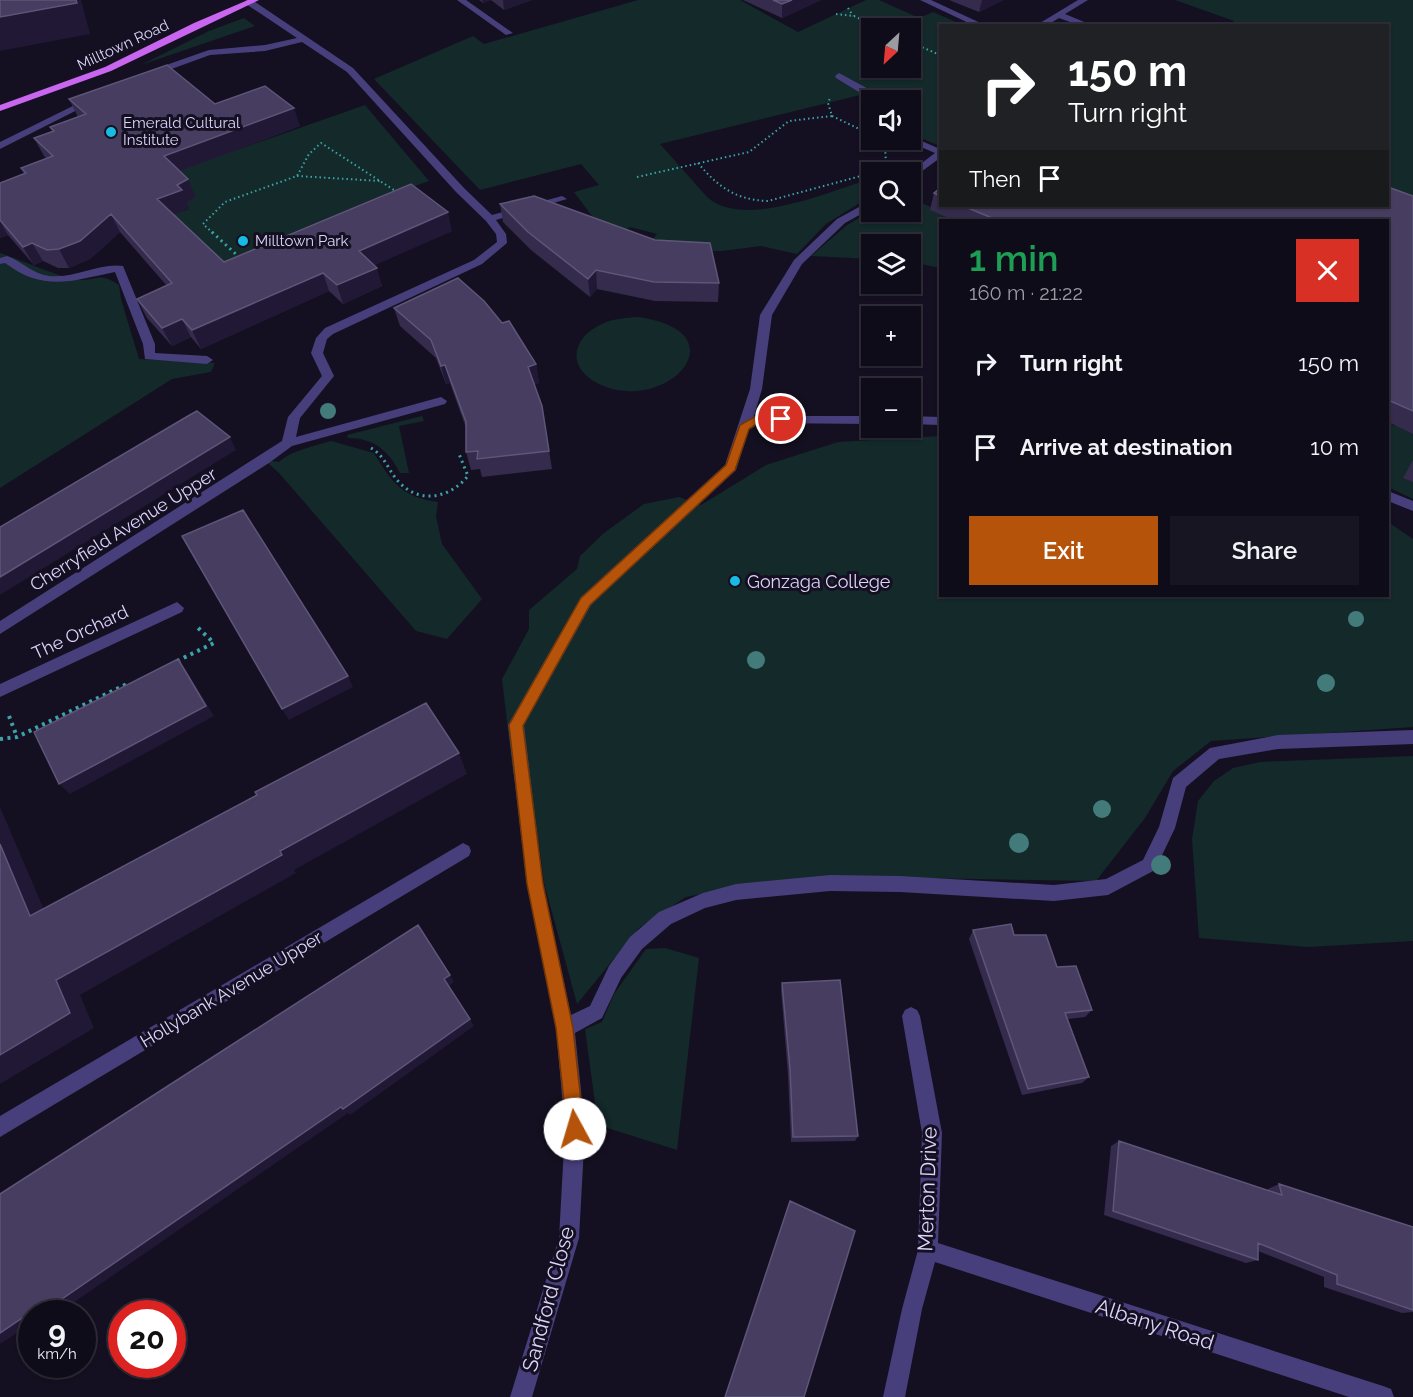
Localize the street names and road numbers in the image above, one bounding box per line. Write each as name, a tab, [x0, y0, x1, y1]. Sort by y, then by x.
street label: Milltown Road	[74, 16, 172, 74]
street label: Cherryfield Avenue Upper	[26, 463, 221, 595]
street label: The Orchard	[29, 601, 131, 663]
street label: Hollybank Avenue Upper	[136, 926, 326, 1052]
street label: Merton Drive	[912, 1126, 942, 1252]
street label: Sandford Close	[517, 1224, 579, 1374]
street label: Albany Road	[1093, 1293, 1217, 1355]

